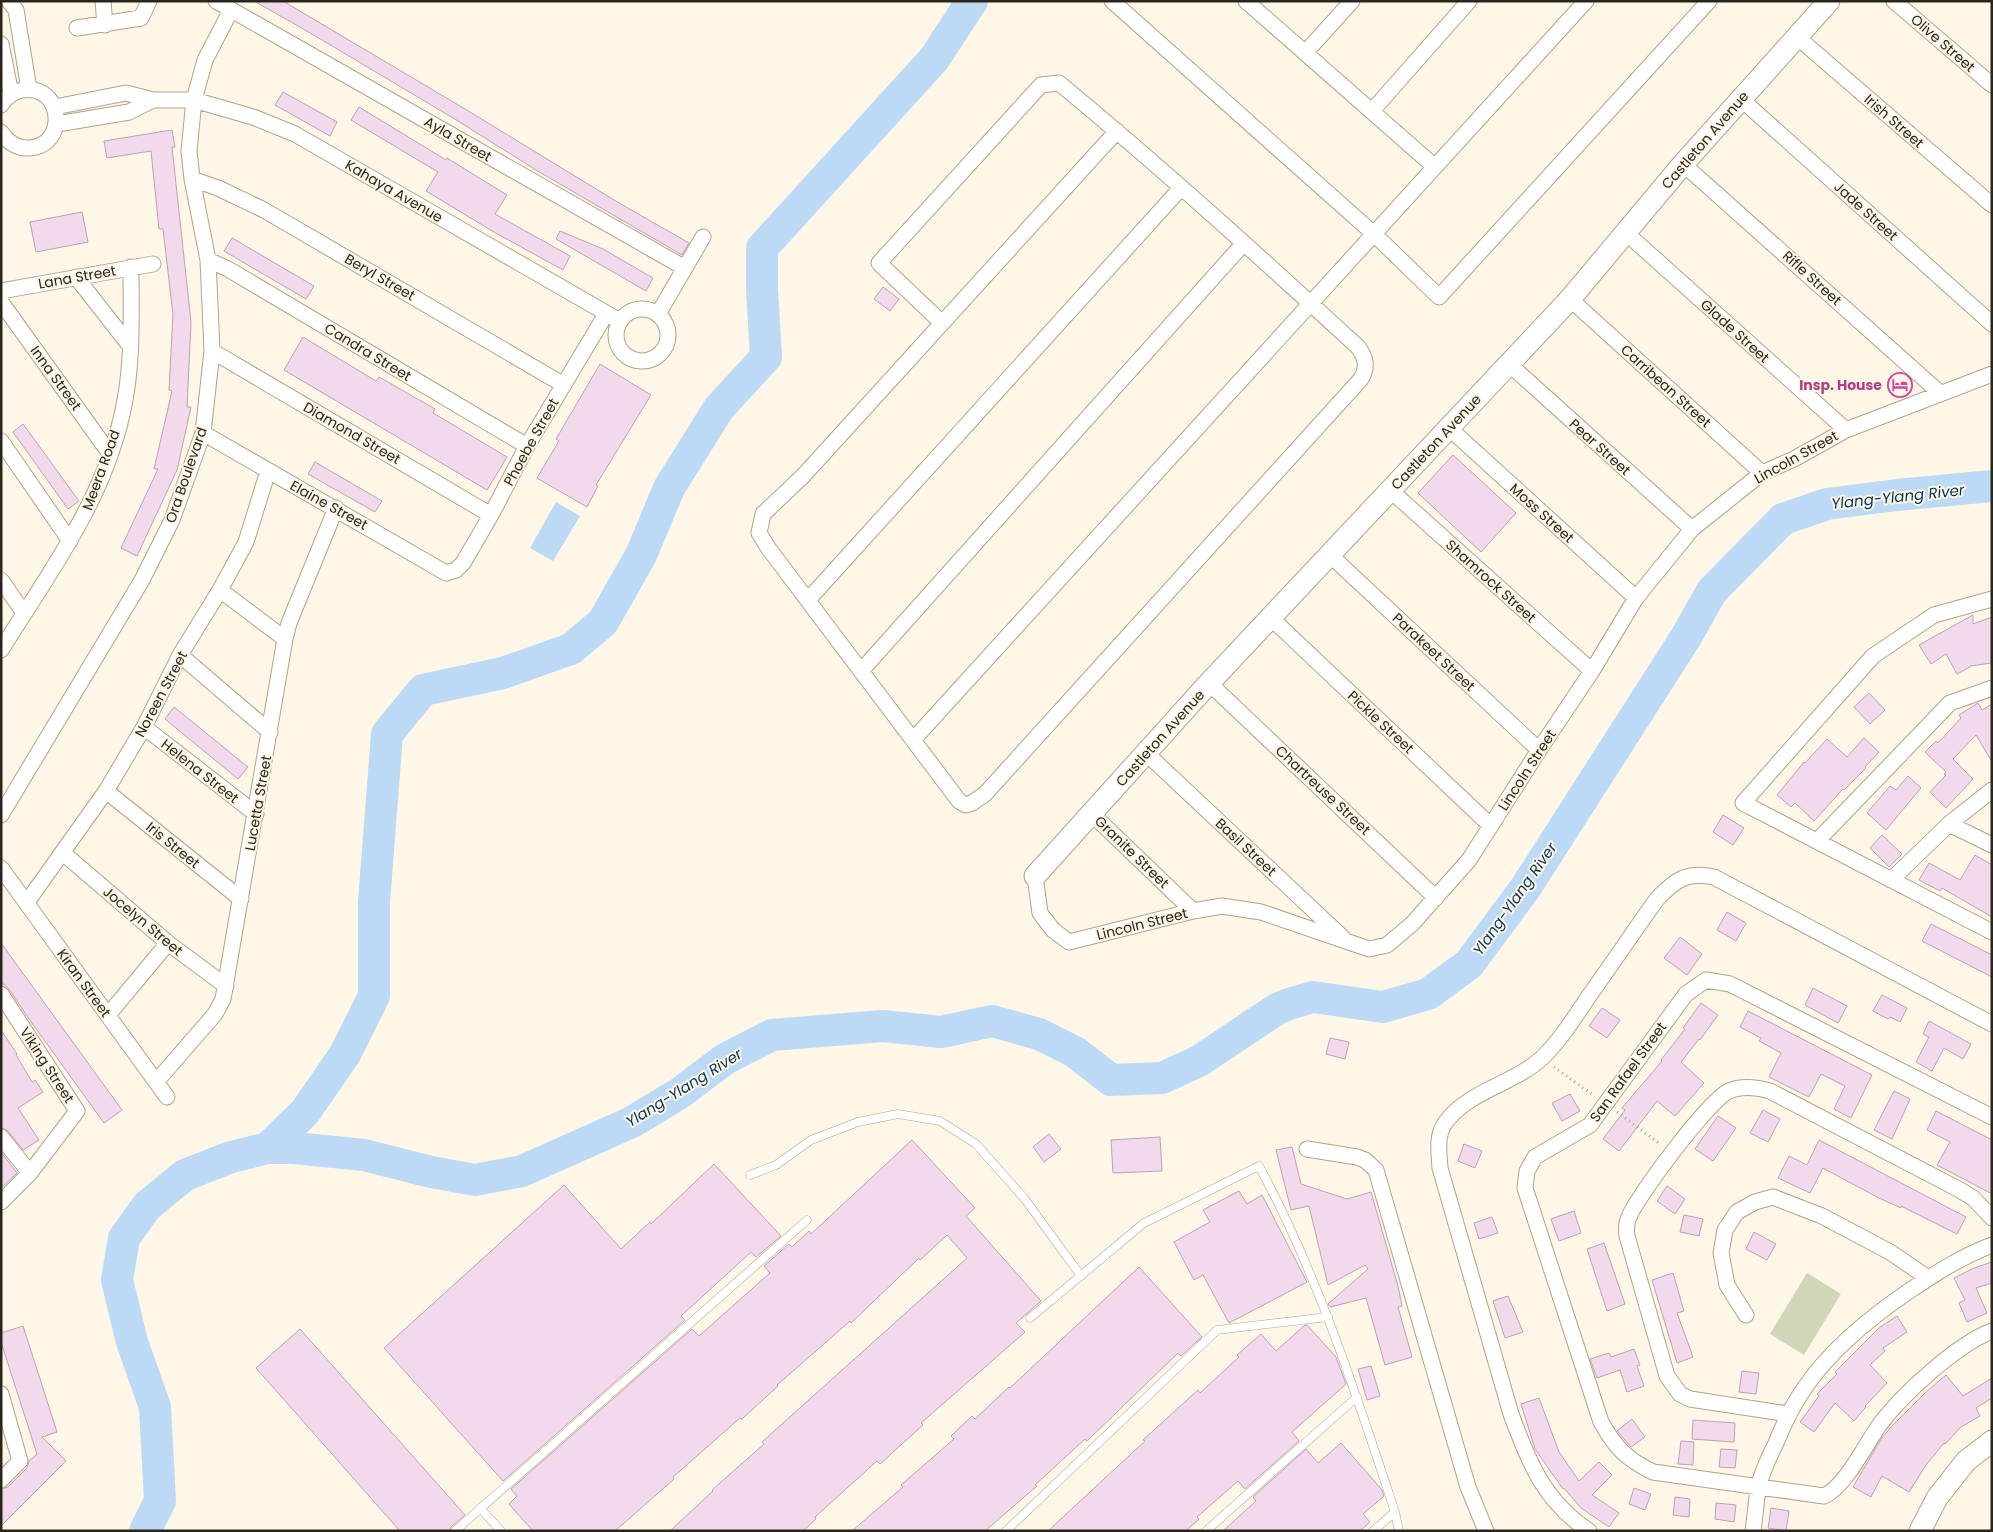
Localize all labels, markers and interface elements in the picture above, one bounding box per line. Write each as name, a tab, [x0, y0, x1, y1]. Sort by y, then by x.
street label: Olive Street	[1907, 9, 1979, 77]
street label: Castleton Avenue	[1657, 86, 1753, 193]
street label: Irish Street	[1860, 89, 1928, 153]
street label: Ayla Street	[421, 112, 495, 166]
street label: Kahaya Avenue	[341, 155, 447, 227]
street label: Jade Street	[1830, 177, 1902, 245]
street label: Rifle Street	[1778, 246, 1846, 310]
street label: Beryl Street	[341, 249, 419, 305]
street label: Lana Street	[37, 260, 117, 294]
street label: Glade Street	[1696, 295, 1774, 367]
street label: Candra Street	[321, 318, 415, 386]
street label: Carribean Street	[1616, 340, 1716, 432]
street label: Inna Street	[26, 342, 86, 414]
hotel icon: Insp. House	[1887, 372, 1913, 398]
place label: Insp. House	[1799, 375, 1882, 395]
street label: Castleton Avenue	[1386, 390, 1486, 494]
street label: Phoebe Street	[499, 394, 563, 490]
street label: Diamond Street	[300, 397, 404, 469]
street label: Pear Street	[1565, 414, 1635, 480]
street label: Ora Boulevard	[160, 424, 212, 526]
street label: Lincoln Street	[1750, 426, 1842, 488]
street label: Meera Road	[77, 427, 125, 513]
street label: Elaine Street	[287, 475, 371, 535]
street label: Moss Street	[1505, 479, 1579, 547]
water label: Ylang-Ylang River	[1830, 479, 1966, 514]
street label: Shamrock Street	[1441, 535, 1541, 627]
street label: Parakeet Street	[1388, 608, 1480, 696]
street label: Noreen Street	[130, 647, 192, 741]
street label: Castleton Avenue	[1111, 685, 1209, 791]
street label: Pickle Street	[1343, 686, 1419, 758]
street label: Lincoln Street	[1493, 726, 1561, 814]
street label: Helena Street	[157, 734, 243, 808]
street label: Chartreuse Street	[1271, 741, 1375, 839]
street label: Lucetta Street	[240, 754, 276, 852]
street label: Granite Street	[1090, 811, 1174, 893]
street label: Basil Street	[1211, 813, 1281, 881]
street label: Iris Street	[142, 817, 204, 873]
water label: Ylang-Ylang River	[1468, 838, 1562, 959]
street label: Jocelyn Street	[99, 882, 187, 960]
street label: Lincoln Street	[1094, 903, 1190, 945]
street label: Kiran Street	[52, 945, 116, 1021]
street label: San Rafael Street	[1585, 1018, 1671, 1126]
street label: Viking Street	[15, 1023, 79, 1107]
water label: Ylang-Ylang River	[622, 1043, 746, 1132]

